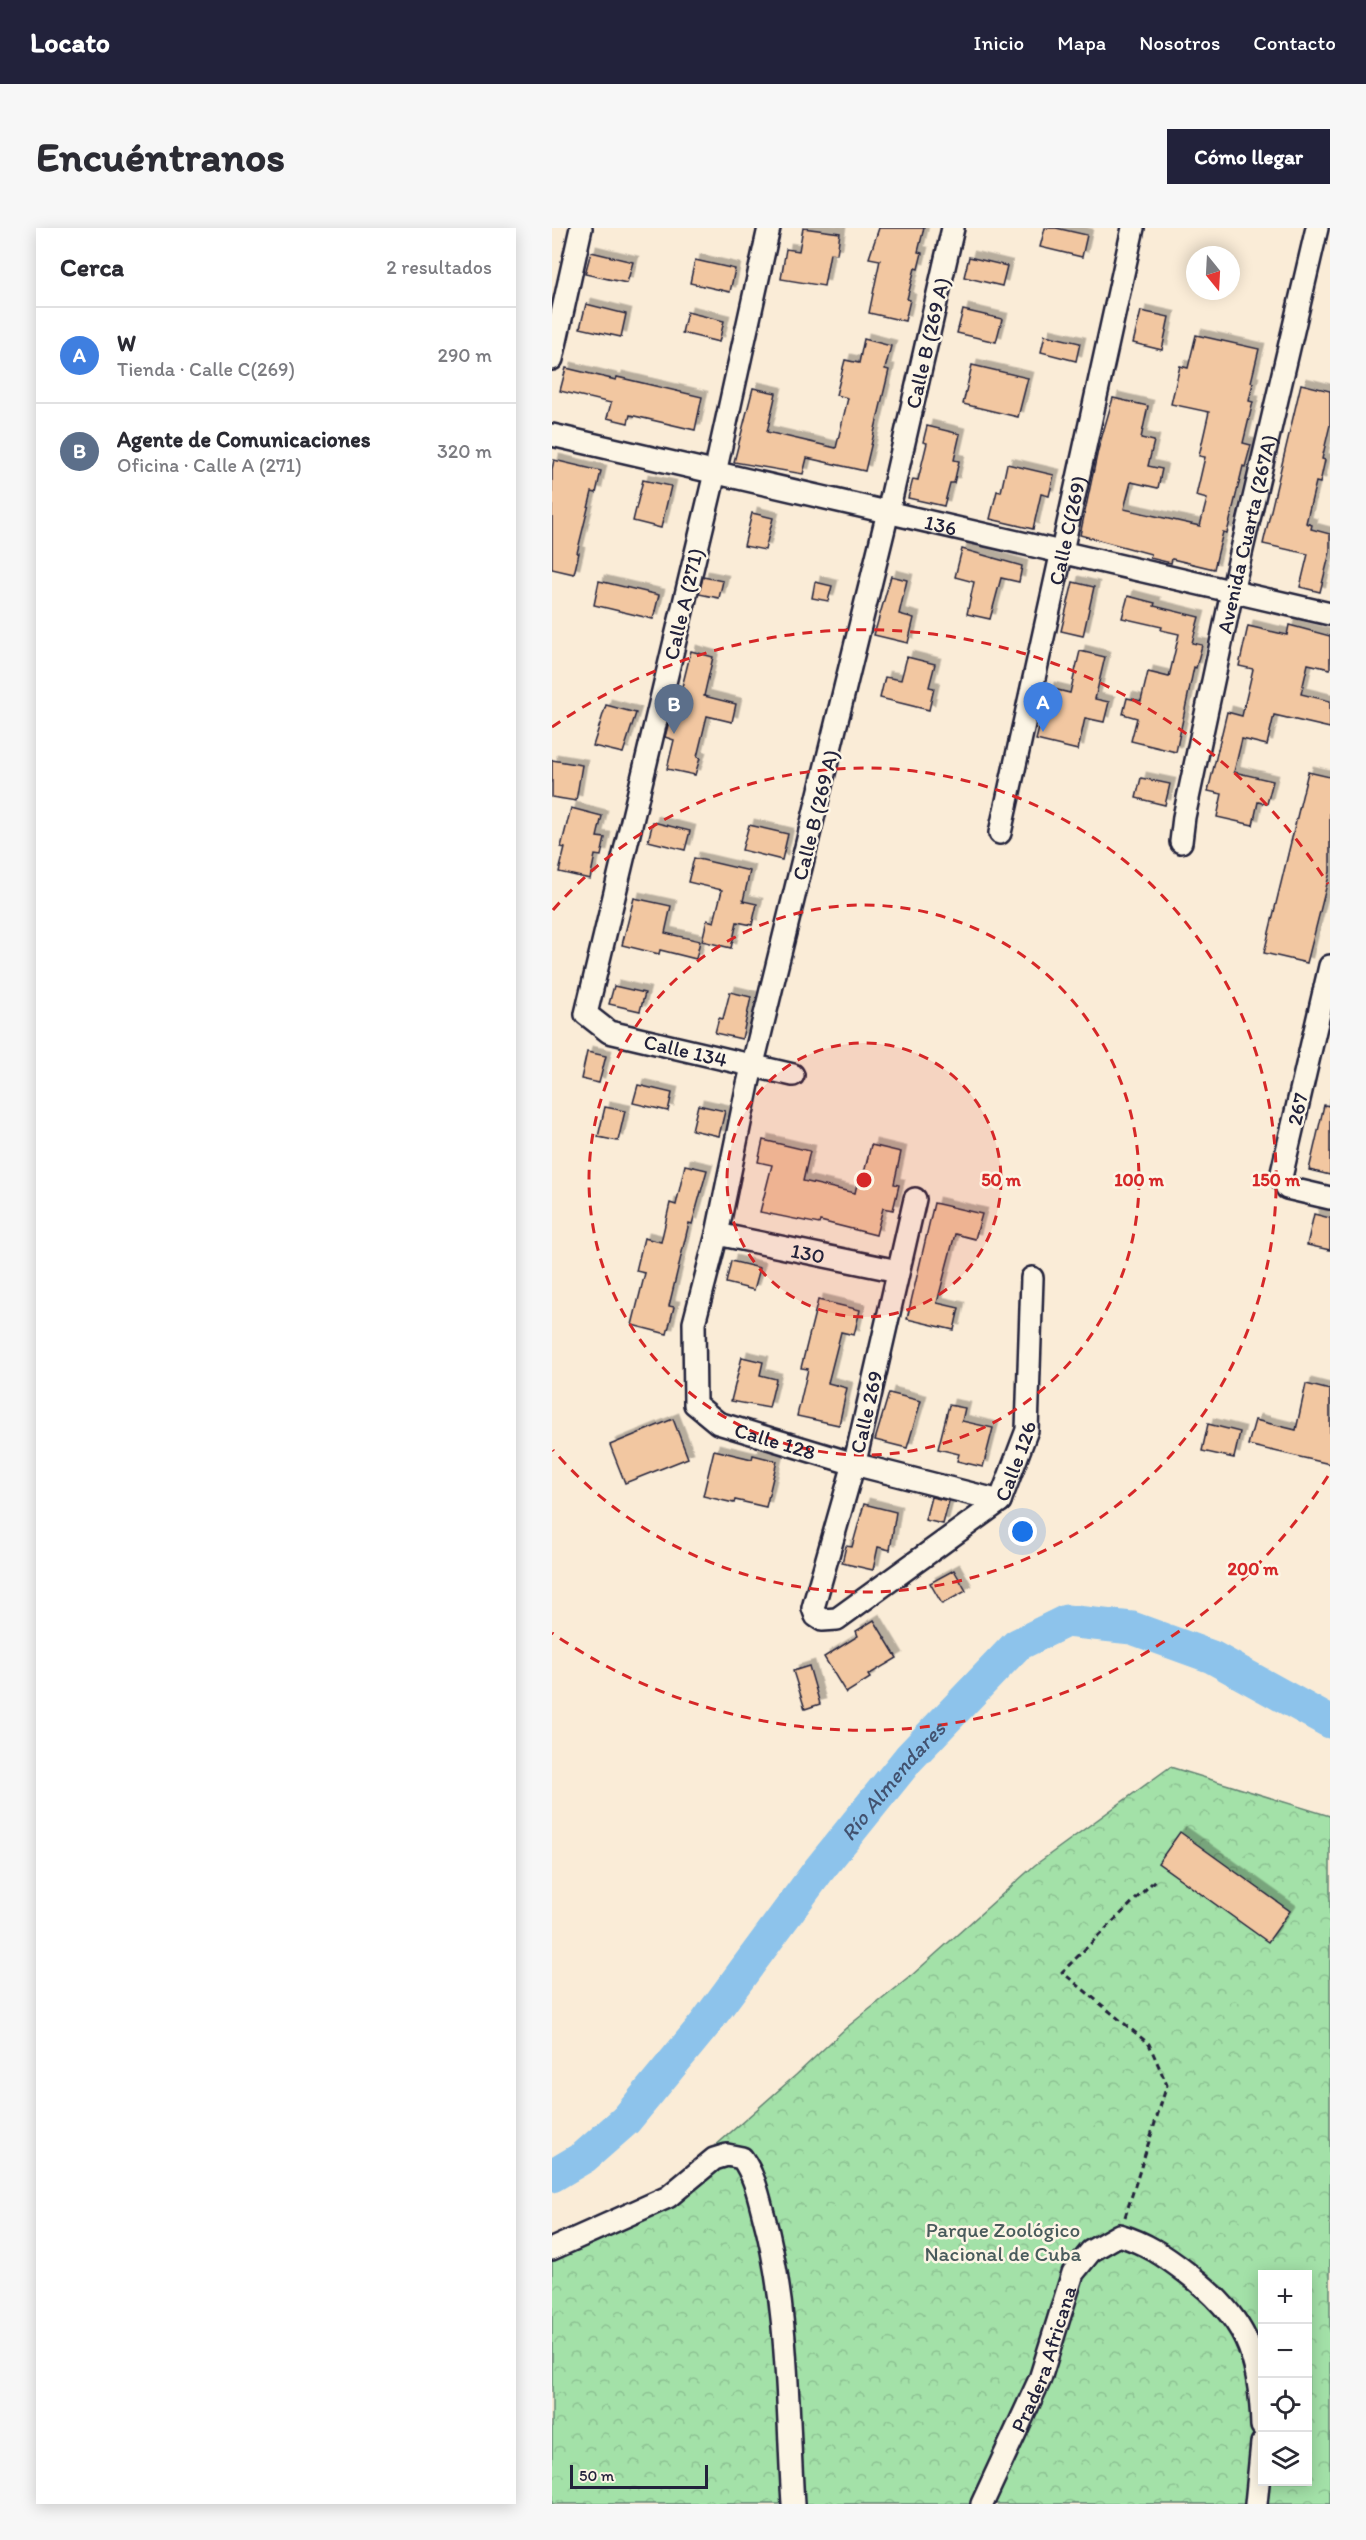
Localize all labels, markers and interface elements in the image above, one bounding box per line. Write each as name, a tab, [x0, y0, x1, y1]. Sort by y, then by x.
text: Locato	[30, 25, 110, 59]
text: Inicio	[974, 30, 1024, 55]
text: Mapa	[1057, 30, 1106, 55]
text: Nosotros	[1139, 30, 1220, 55]
text: Contacto	[1253, 30, 1336, 55]
button: Cómo llegar	[1167, 129, 1330, 184]
text: Encuéntranos	[36, 131, 285, 182]
north arrow	[1186, 246, 1240, 300]
text: Cerca	[60, 251, 124, 283]
text: 2 resultados	[386, 255, 492, 279]
street label: Calle B (269 A)	[900, 275, 954, 411]
text: W	[117, 330, 136, 357]
text: A	[73, 343, 86, 367]
text: 290 m	[437, 343, 492, 367]
text: Tienda · Calle C(269)	[117, 357, 295, 381]
text: Agente de Comunicaciones	[117, 426, 371, 453]
street label: Avenida Cuarta (267A)	[1211, 432, 1281, 636]
text: B	[73, 439, 86, 463]
text: 320 m	[437, 439, 492, 463]
text: Oficina · Calle A (271)	[117, 453, 302, 477]
street label: Calle C(269)	[1042, 473, 1091, 587]
street label: 136	[922, 509, 959, 540]
street label: Calle A (271)	[658, 546, 708, 662]
pin: A	[1024, 682, 1062, 732]
pin: B	[654, 684, 694, 734]
street label: Calle B (269 A)	[787, 747, 843, 883]
street label: Calle 134	[641, 1028, 730, 1072]
street label: 267	[1281, 1090, 1313, 1128]
text: 50 m	[981, 1169, 1022, 1191]
text: 100 m	[1114, 1169, 1165, 1191]
text: 150 m	[1252, 1169, 1301, 1191]
centre of rings	[854, 1170, 874, 1190]
street label: 130	[789, 1237, 827, 1268]
street label: Calle 269	[844, 1368, 888, 1456]
street label: Calle 128	[732, 1416, 819, 1464]
street label: Calle 126	[989, 1422, 1040, 1505]
your location	[1008, 1517, 1037, 1546]
text: 200 m	[1228, 1558, 1279, 1580]
water label: Río Almendares	[834, 1714, 952, 1846]
park label: Parque Zoológico Nacional de Cuba	[924, 2217, 1082, 2266]
map controls	[1258, 2270, 1312, 2486]
button: +	[1258, 2270, 1312, 2324]
street label: Pradera Africana	[1005, 2282, 1081, 2436]
button: −	[1258, 2324, 1312, 2378]
button: locate	[1258, 2378, 1312, 2432]
button: layers	[1258, 2432, 1312, 2486]
scale bar	[570, 2462, 708, 2490]
text: 50 m	[579, 2466, 614, 2485]

